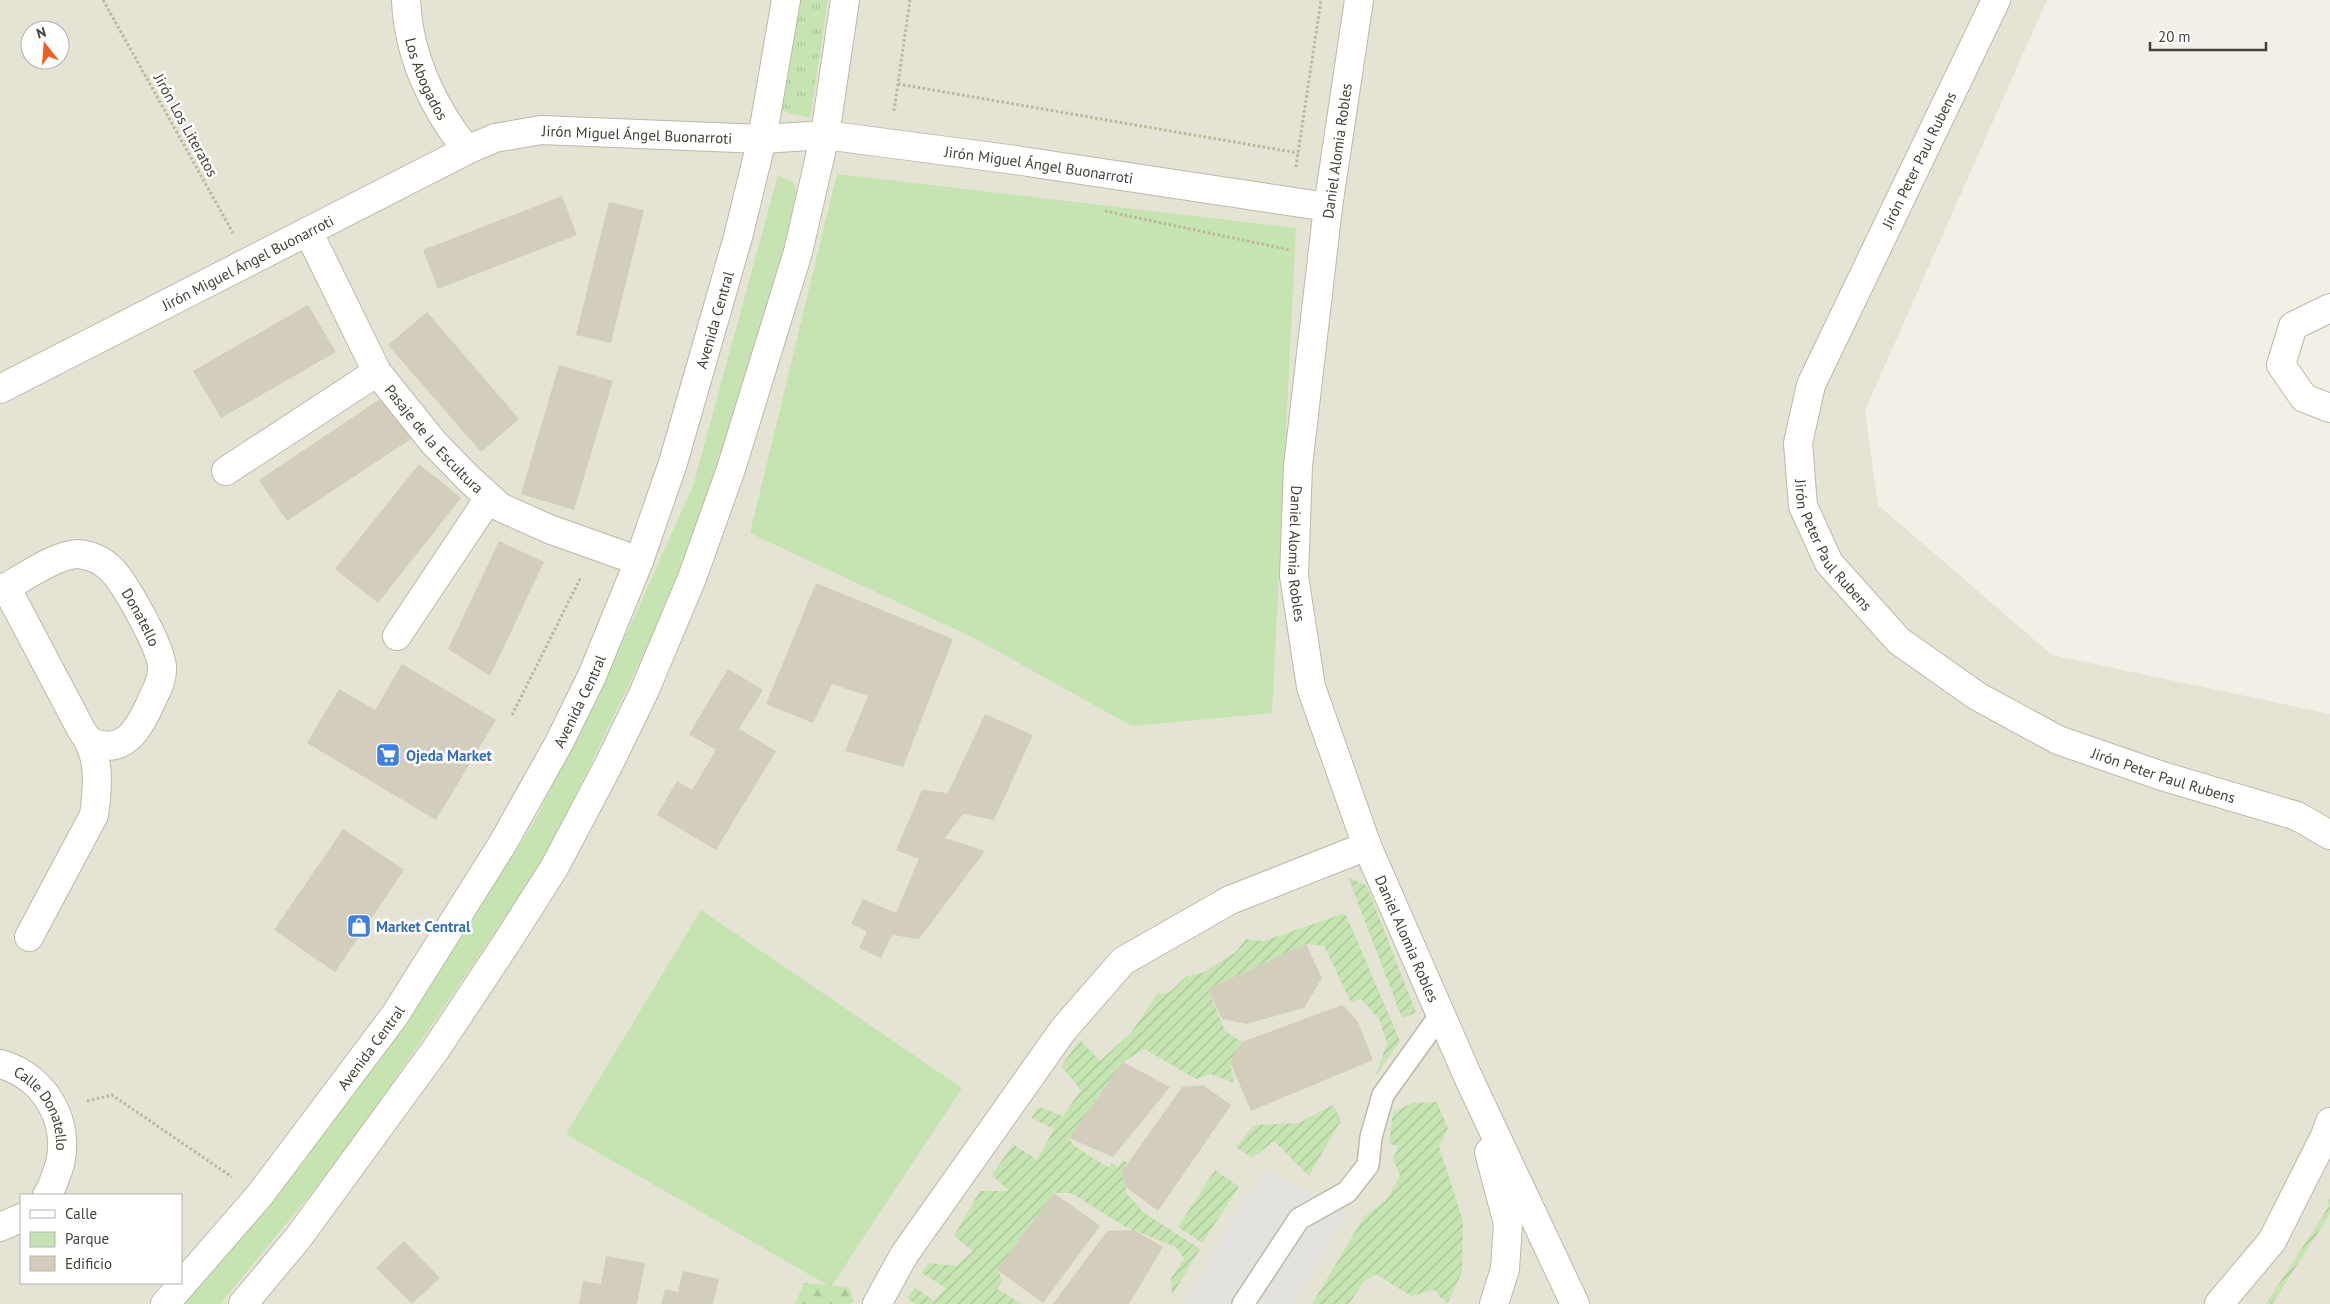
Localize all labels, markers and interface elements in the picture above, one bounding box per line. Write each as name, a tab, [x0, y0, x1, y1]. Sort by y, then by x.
north arrow	[20, 20, 70, 70]
scale bar	[2150, 20, 2266, 52]
text: N	[34, 23, 48, 43]
text: 20 m	[2158, 27, 2191, 46]
street label: Los Abogados	[402, 36, 453, 123]
street label: Jirón Los Literatos	[149, 69, 222, 180]
street label: Daniel Alomia Robles	[1318, 82, 1356, 220]
street label: Jirón Peter Paul Rubens	[1877, 89, 1960, 232]
street label: Jirón Miguel Ángel Buonarroti	[541, 121, 733, 147]
street label: Jirón Miguel Ángel Buonarroti	[942, 141, 1135, 187]
street label: Jirón Miguel Ángel Buonarroti	[157, 211, 337, 315]
street label: Avenida Central	[691, 268, 737, 371]
street label: Pasaje de la Escultura	[381, 380, 488, 497]
street label: Jirón Peter Paul Rubens	[1791, 478, 1877, 614]
street label: Daniel Alomia Robles	[1285, 485, 1310, 623]
street label: Donatello	[118, 584, 164, 649]
street label: Avenida Central	[549, 651, 609, 750]
supermarket icon: Ojeda Market	[375, 742, 401, 768]
street label: Jirón Peter Paul Rubens	[2088, 743, 2238, 807]
place label: Ojeda Market	[406, 746, 493, 765]
street label: Daniel Alomia Robles	[1371, 872, 1444, 1005]
shop icon: Market Central	[346, 913, 372, 939]
place label: Market Central	[376, 917, 471, 936]
street label: Avenida Central	[333, 1001, 409, 1093]
street label: Calle Donatello	[11, 1061, 72, 1151]
legend	[20, 1194, 182, 1284]
text: Calle	[65, 1204, 97, 1223]
text: Parque	[65, 1229, 109, 1248]
text: Edificio	[65, 1254, 112, 1273]

